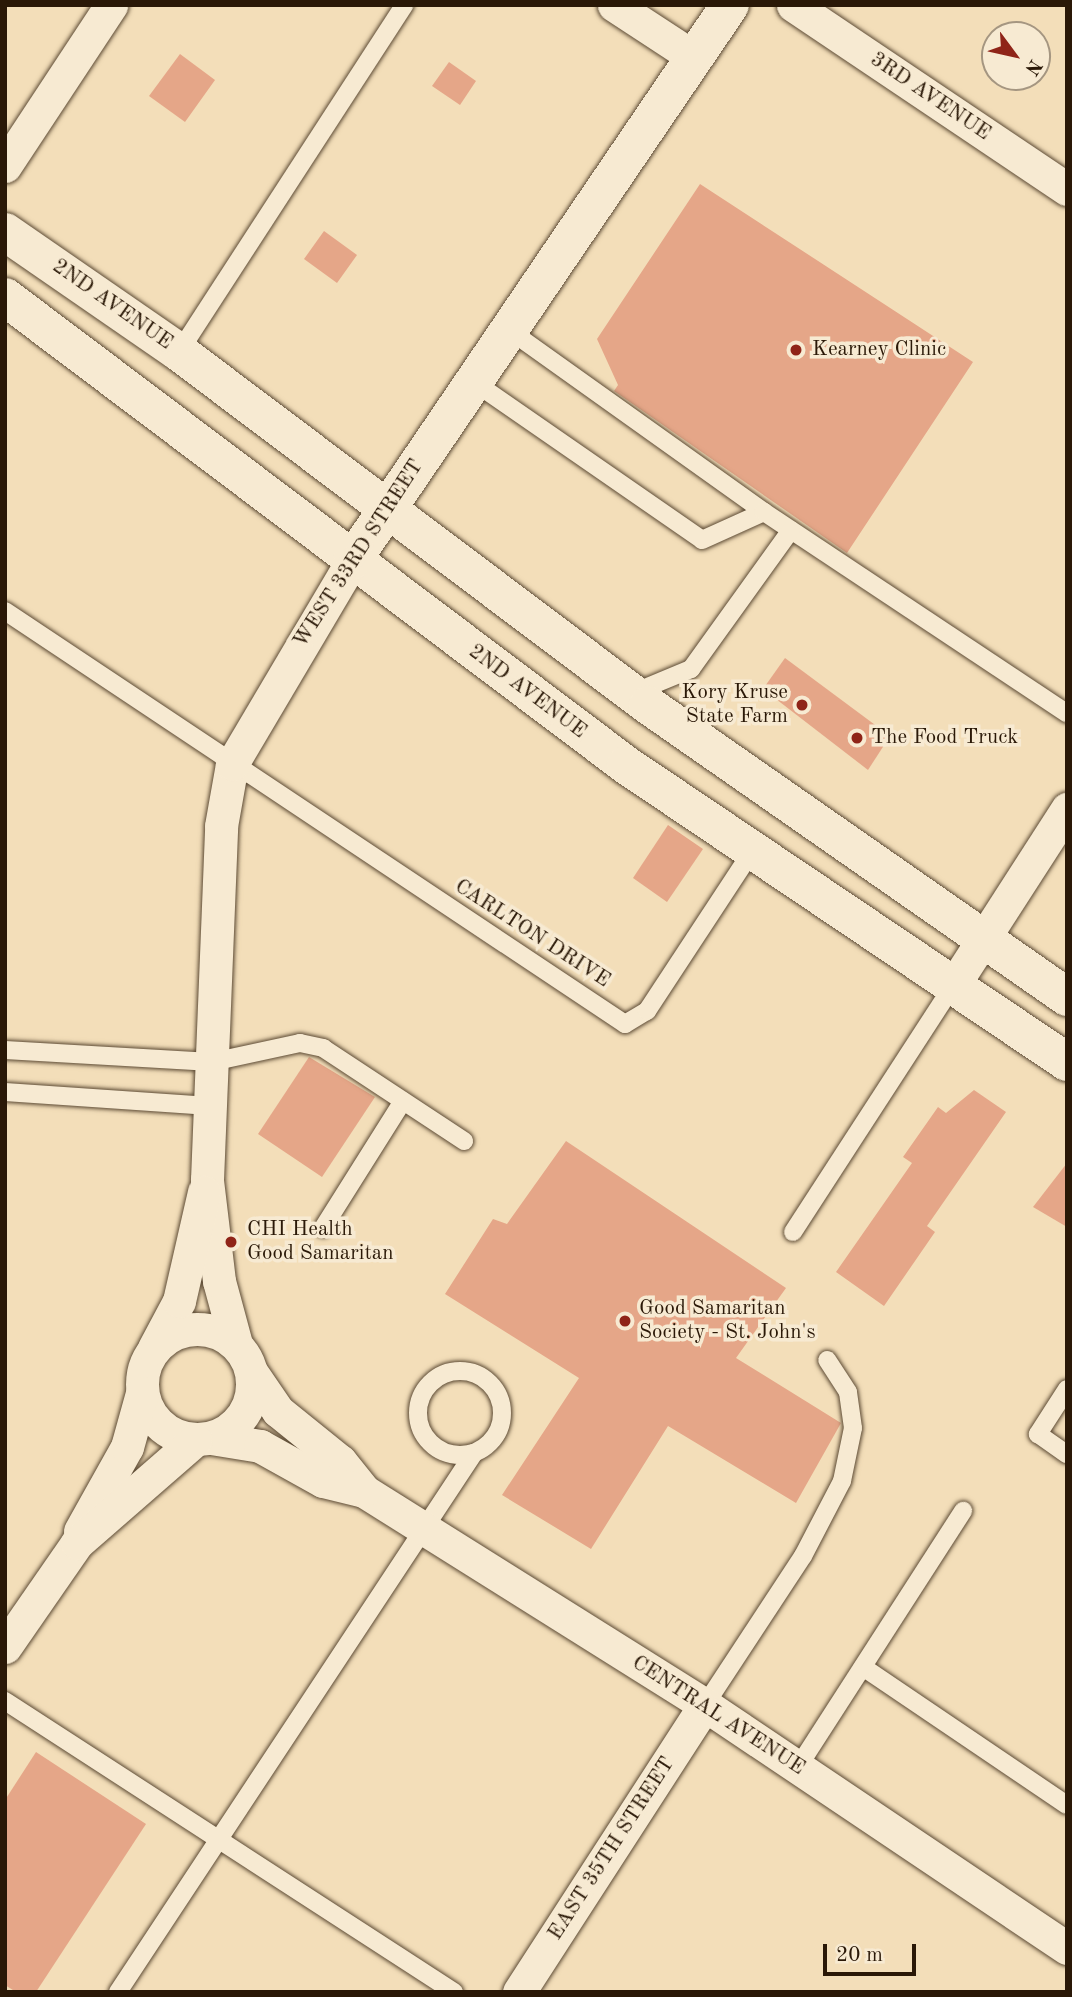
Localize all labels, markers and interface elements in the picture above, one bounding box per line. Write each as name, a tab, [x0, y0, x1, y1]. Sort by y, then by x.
north arrow	[981, 21, 1051, 91]
street label: 3RD AVENUE	[865, 47, 995, 147]
text: N	[1020, 55, 1044, 78]
street label: 2ND AVENUE	[47, 254, 177, 356]
place label: Kearney Clinic	[812, 337, 946, 363]
marker: Kearney Clinic	[786, 340, 806, 360]
street label: WEST 33RD STREET	[289, 455, 429, 653]
street label: 2ND AVENUE	[463, 640, 591, 744]
place label: Kory Kruse State Farm	[682, 680, 788, 730]
marker: Kory Kruse State Farm	[794, 697, 810, 713]
place label: The Food Truck	[871, 725, 1018, 751]
marker: The Food Truck	[849, 730, 865, 746]
street label: CARLTON DRIVE	[450, 874, 614, 994]
place label: CHI Health Good Samaritan	[247, 1217, 394, 1267]
marker: CHI Health Good Samaritan	[221, 1232, 241, 1252]
place label: Good Samaritan Society - St. John's	[639, 1296, 816, 1346]
marker: Good Samaritan Society - St. John's	[617, 1313, 633, 1329]
street label: CENTRAL AVENUE	[627, 1651, 809, 1781]
street label: EAST 35TH STREET	[543, 1753, 681, 1945]
scale bar	[827, 1930, 920, 1974]
text: 20 m	[836, 1945, 883, 1966]

